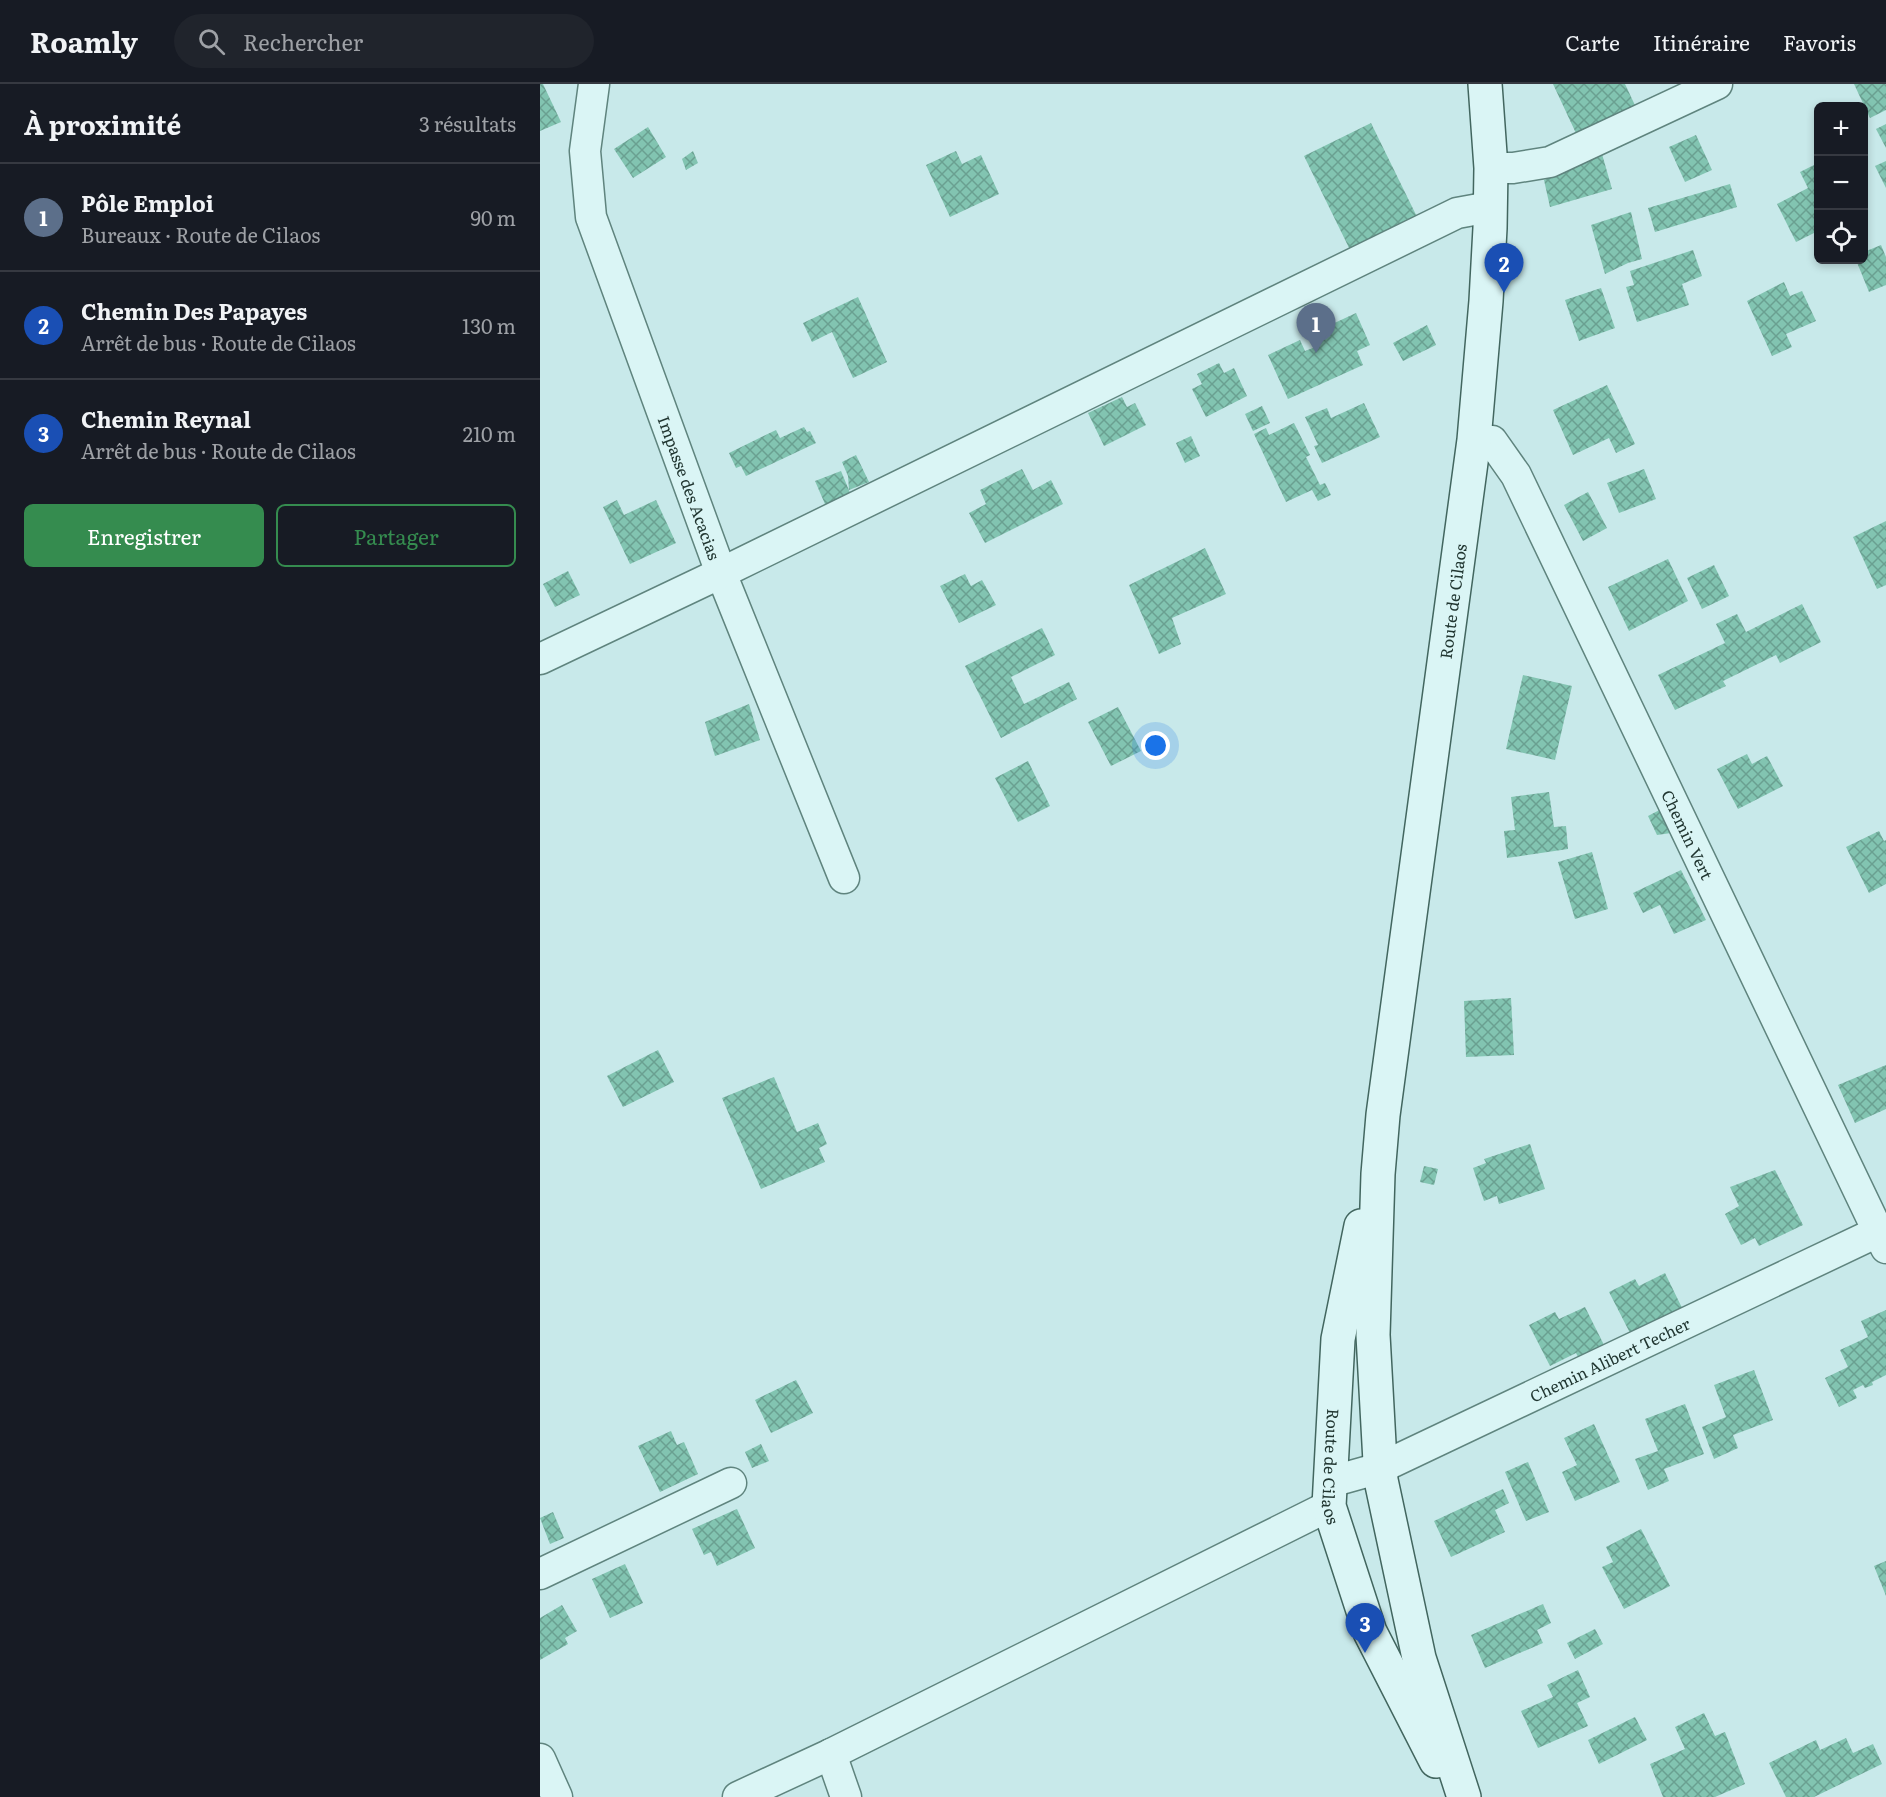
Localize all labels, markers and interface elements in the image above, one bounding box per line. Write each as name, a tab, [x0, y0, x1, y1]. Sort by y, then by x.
search box	[174, 14, 594, 68]
text: Roamly	[30, 20, 138, 62]
icon: search	[195, 25, 228, 58]
text: Rechercher	[243, 25, 363, 58]
text: Carte	[1565, 26, 1620, 57]
text: Itinéraire	[1653, 26, 1750, 57]
text: Favoris	[1783, 26, 1856, 57]
map controls	[1814, 102, 1868, 264]
button: +	[1814, 102, 1868, 156]
text: À proximité	[24, 104, 181, 143]
text: 3 résultats	[419, 108, 516, 138]
button: −	[1814, 156, 1868, 210]
text: Pôle Emploi	[81, 186, 214, 219]
text: 1	[39, 202, 48, 232]
text: 90 m	[471, 202, 516, 232]
button: locate	[1814, 210, 1868, 264]
text: Bureaux · Route de Cilaos	[81, 219, 320, 249]
pin: 2	[1484, 244, 1524, 293]
text: Chemin Des Papayes	[81, 294, 307, 327]
pin: 1	[1296, 304, 1336, 353]
text: 2	[38, 310, 49, 340]
text: 130 m	[462, 310, 516, 340]
text: Arrêt de bus · Route de Cilaos	[81, 327, 356, 357]
text: Chemin Reynal	[81, 402, 251, 435]
street label: Impasse des Acacias	[653, 412, 727, 563]
text: 3	[38, 418, 49, 448]
text: 210 m	[463, 418, 516, 448]
text: Arrêt de bus · Route de Cilaos	[81, 435, 356, 465]
button: Enregistrer	[24, 504, 264, 567]
button: Partager	[276, 504, 516, 567]
street label: Route de Cilaos	[1433, 542, 1472, 660]
your location	[1141, 731, 1170, 760]
street label: Chemin Vert	[1656, 785, 1720, 884]
street label: Chemin Alibert Techer	[1525, 1311, 1694, 1407]
street label: Route de Cilaos	[1317, 1408, 1346, 1527]
pin: 3	[1346, 1604, 1384, 1653]

